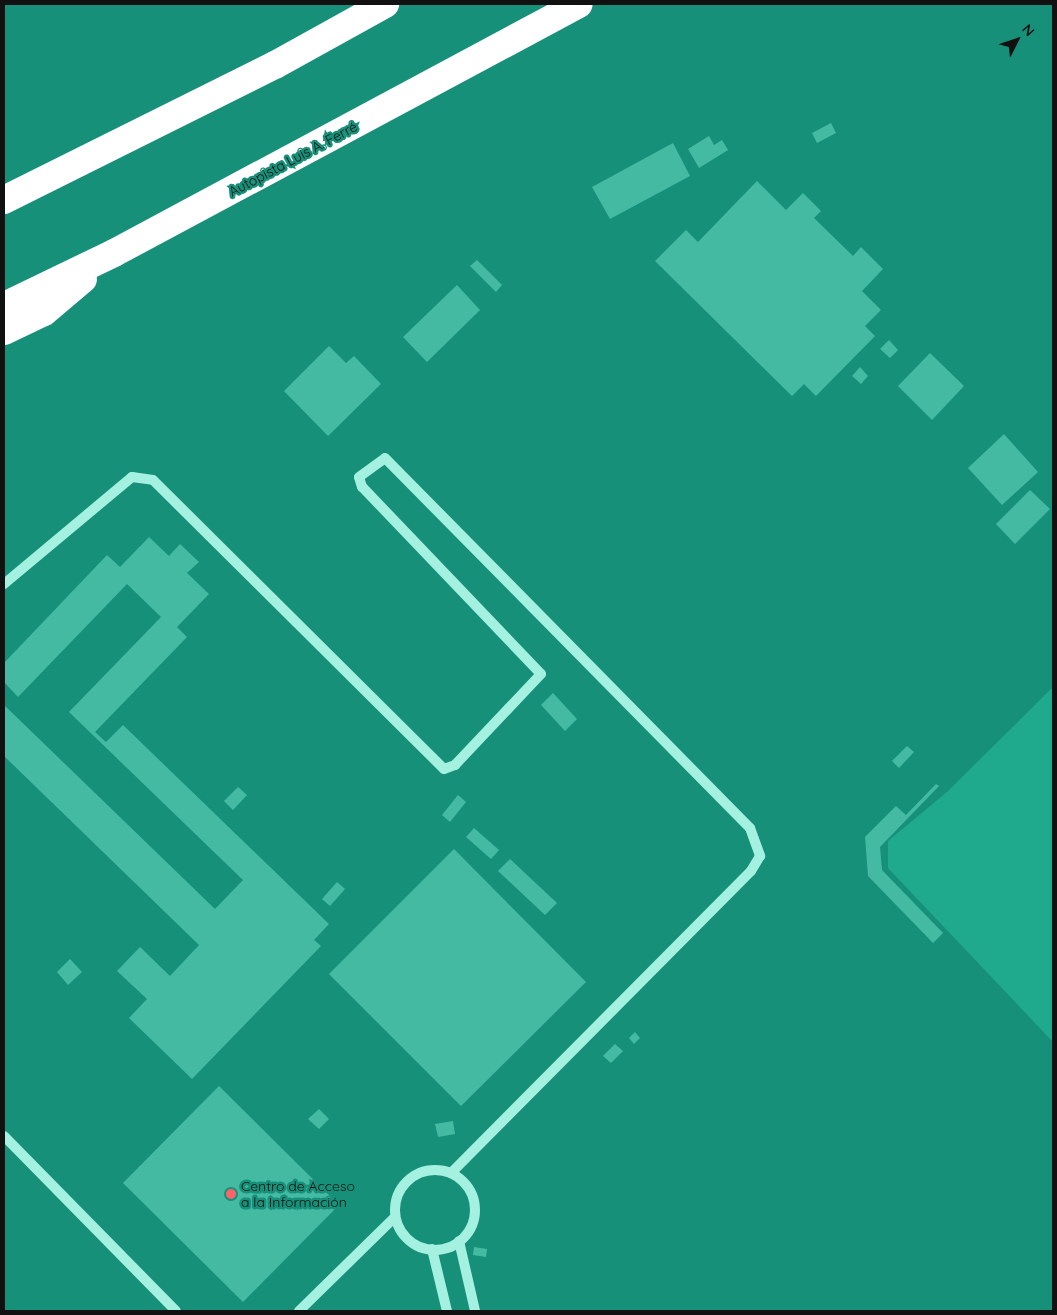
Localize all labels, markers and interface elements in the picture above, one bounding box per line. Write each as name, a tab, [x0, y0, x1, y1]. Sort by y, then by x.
north arrow	[992, 15, 1042, 65]
text: N	[1018, 20, 1038, 40]
street label: Autopista Luis A. Ferré	[226, 118, 360, 200]
place label: Centro de Acceso a la Información	[241, 1178, 355, 1210]
marker: Centro de Acceso a la Información	[225, 1188, 237, 1200]

